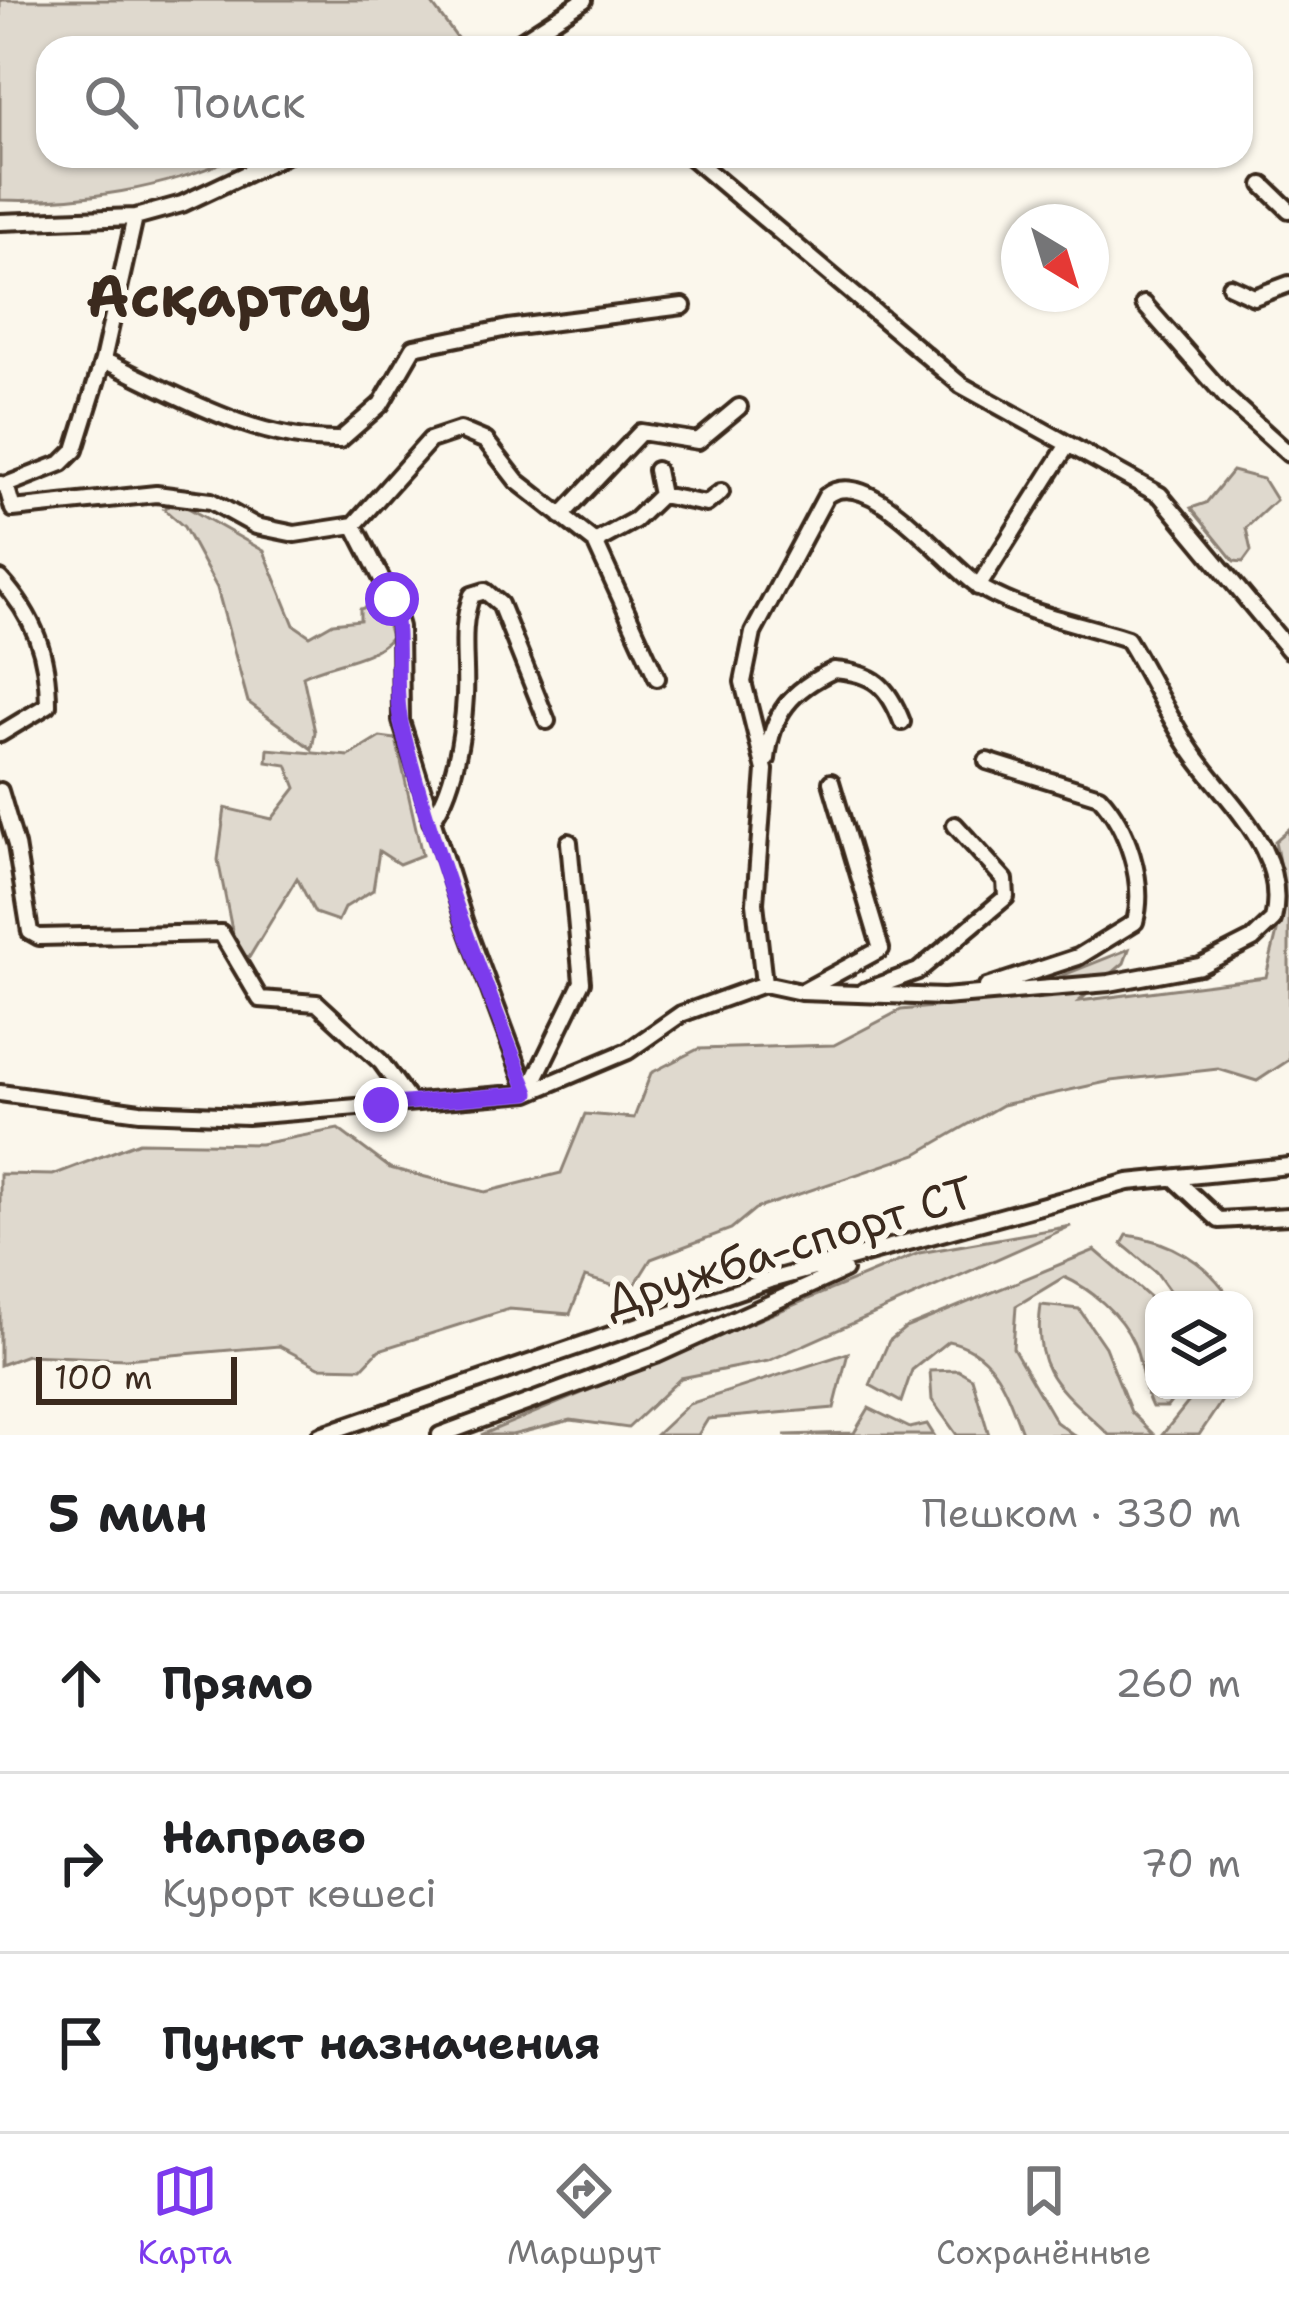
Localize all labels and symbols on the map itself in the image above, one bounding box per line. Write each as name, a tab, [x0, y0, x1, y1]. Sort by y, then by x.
north arrow	[1001, 204, 1109, 312]
district label: Асқартау	[86, 258, 372, 334]
route start	[365, 572, 419, 626]
route end	[354, 1078, 408, 1132]
street label: Дружба-спорт СТ	[597, 1161, 981, 1331]
scale bar	[36, 1351, 237, 1404]

